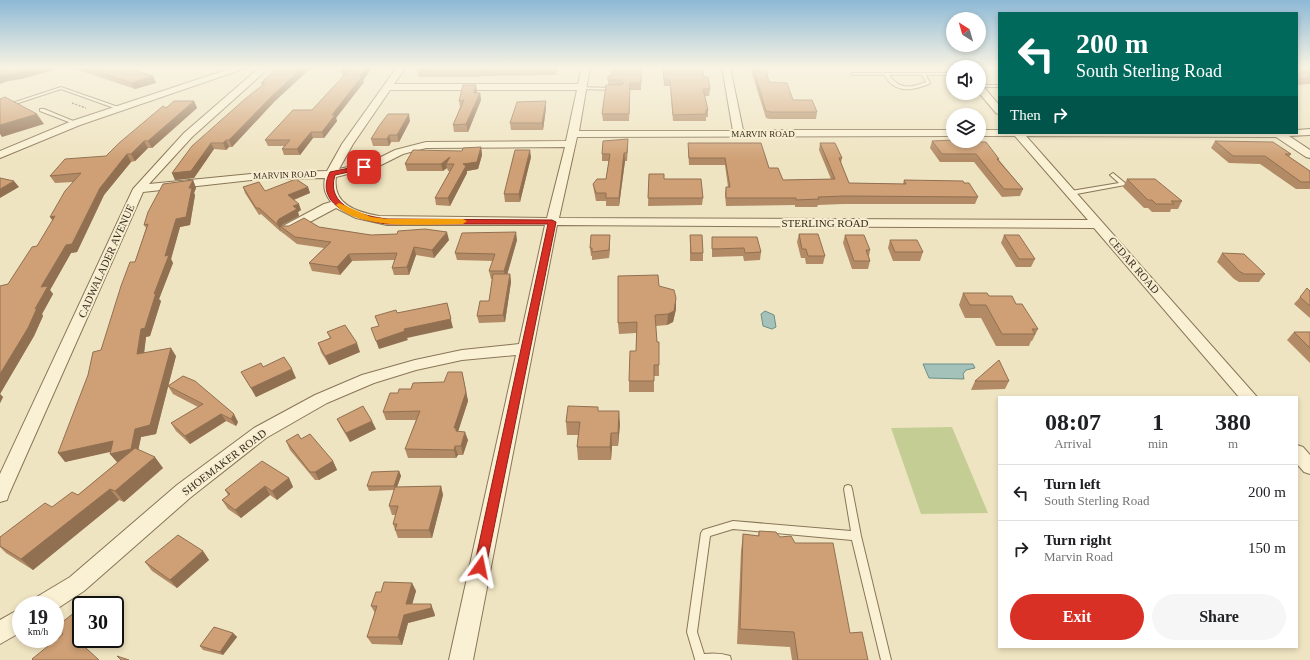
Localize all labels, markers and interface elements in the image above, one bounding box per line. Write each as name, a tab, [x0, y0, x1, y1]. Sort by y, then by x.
north arrow	[946, 12, 986, 52]
map controls	[946, 12, 986, 148]
icon: left	[1010, 28, 1062, 80]
text: 200 m	[1076, 28, 1148, 59]
button: sound	[946, 60, 986, 100]
text: South Sterling Road	[1076, 61, 1222, 81]
icon: right	[1049, 104, 1071, 126]
text: Then	[1010, 107, 1041, 123]
button: layers	[946, 108, 986, 148]
street label: MARVIN ROAD	[731, 129, 795, 139]
pin	[347, 150, 381, 184]
icon: arrive	[353, 156, 375, 178]
street label: MARVIN ROAD	[253, 169, 317, 181]
street label: CADWALADER AVENUE	[76, 202, 137, 320]
street label: STERLING ROAD	[781, 217, 869, 229]
street label: CEDAR ROAD	[1106, 234, 1162, 296]
text: 08:07	[1045, 409, 1101, 435]
text: 1	[1152, 409, 1164, 435]
text: 380	[1215, 409, 1251, 435]
street label: SHOEMAKER ROAD	[180, 426, 269, 498]
text: Arrival	[1054, 436, 1092, 451]
text: min	[1148, 436, 1168, 451]
text: m	[1228, 436, 1238, 451]
text: Turn left	[1044, 476, 1101, 492]
icon: left	[1010, 482, 1032, 504]
text: 200 m	[1248, 484, 1286, 500]
text: South Sterling Road	[1044, 493, 1149, 508]
text: Turn right	[1044, 532, 1111, 548]
icon: right	[1010, 538, 1032, 560]
text: 150 m	[1248, 540, 1286, 556]
position arrow	[459, 546, 501, 588]
text: Marvin Road	[1044, 549, 1113, 564]
button: Exit	[1010, 594, 1144, 640]
button: Share	[1152, 594, 1286, 640]
speed limit sign: 30	[72, 596, 124, 648]
text: 19	[28, 606, 48, 628]
text: km/h	[28, 626, 48, 637]

